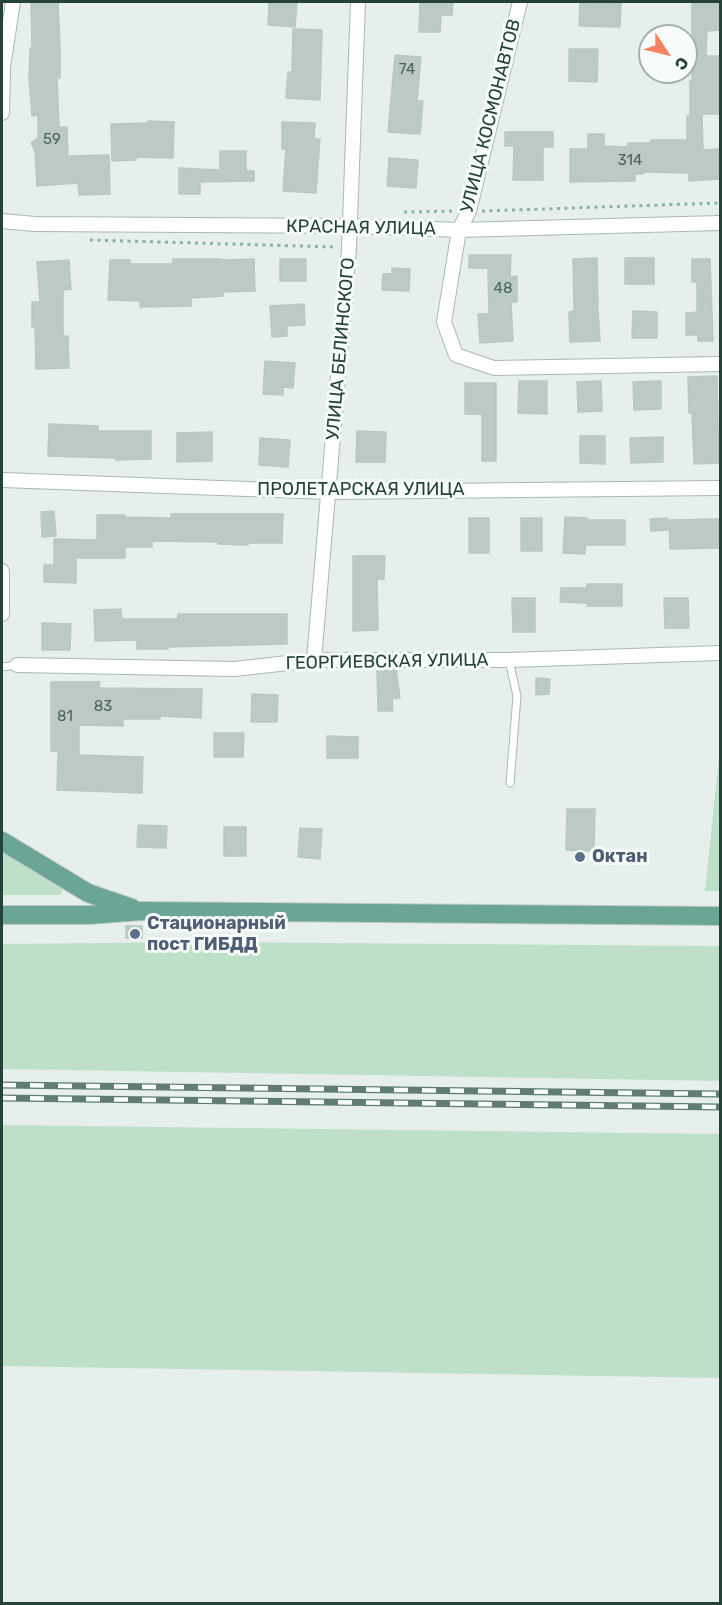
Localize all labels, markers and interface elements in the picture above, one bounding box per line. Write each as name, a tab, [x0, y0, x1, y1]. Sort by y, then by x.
street label: УЛИЦА КОСМОНАВТОВ	[456, 17, 526, 215]
north arrow	[638, 24, 698, 84]
text: С	[671, 53, 693, 74]
house number: 74	[399, 61, 415, 79]
house number: 59	[43, 131, 61, 149]
house number: 314	[618, 152, 642, 170]
street label: КРАСНАЯ УЛИЦА	[286, 216, 436, 240]
street label: УЛИЦА БЕЛИНСКОГО	[322, 257, 360, 441]
house number: 48	[494, 280, 512, 298]
street label: ПРОЛЕТАРСКАЯ УЛИЦА	[257, 479, 465, 501]
street label: ГЕОРГИЕВСКАЯ УЛИЦА	[285, 649, 489, 675]
house number: 83	[94, 698, 112, 716]
house number: 81	[57, 708, 73, 726]
place label: Октан	[592, 846, 648, 868]
marker: Октан	[573, 850, 587, 864]
place label: Стационарный пост ГИБДД	[147, 913, 286, 956]
marker: Стационарный пост ГИБДД	[128, 927, 142, 941]

